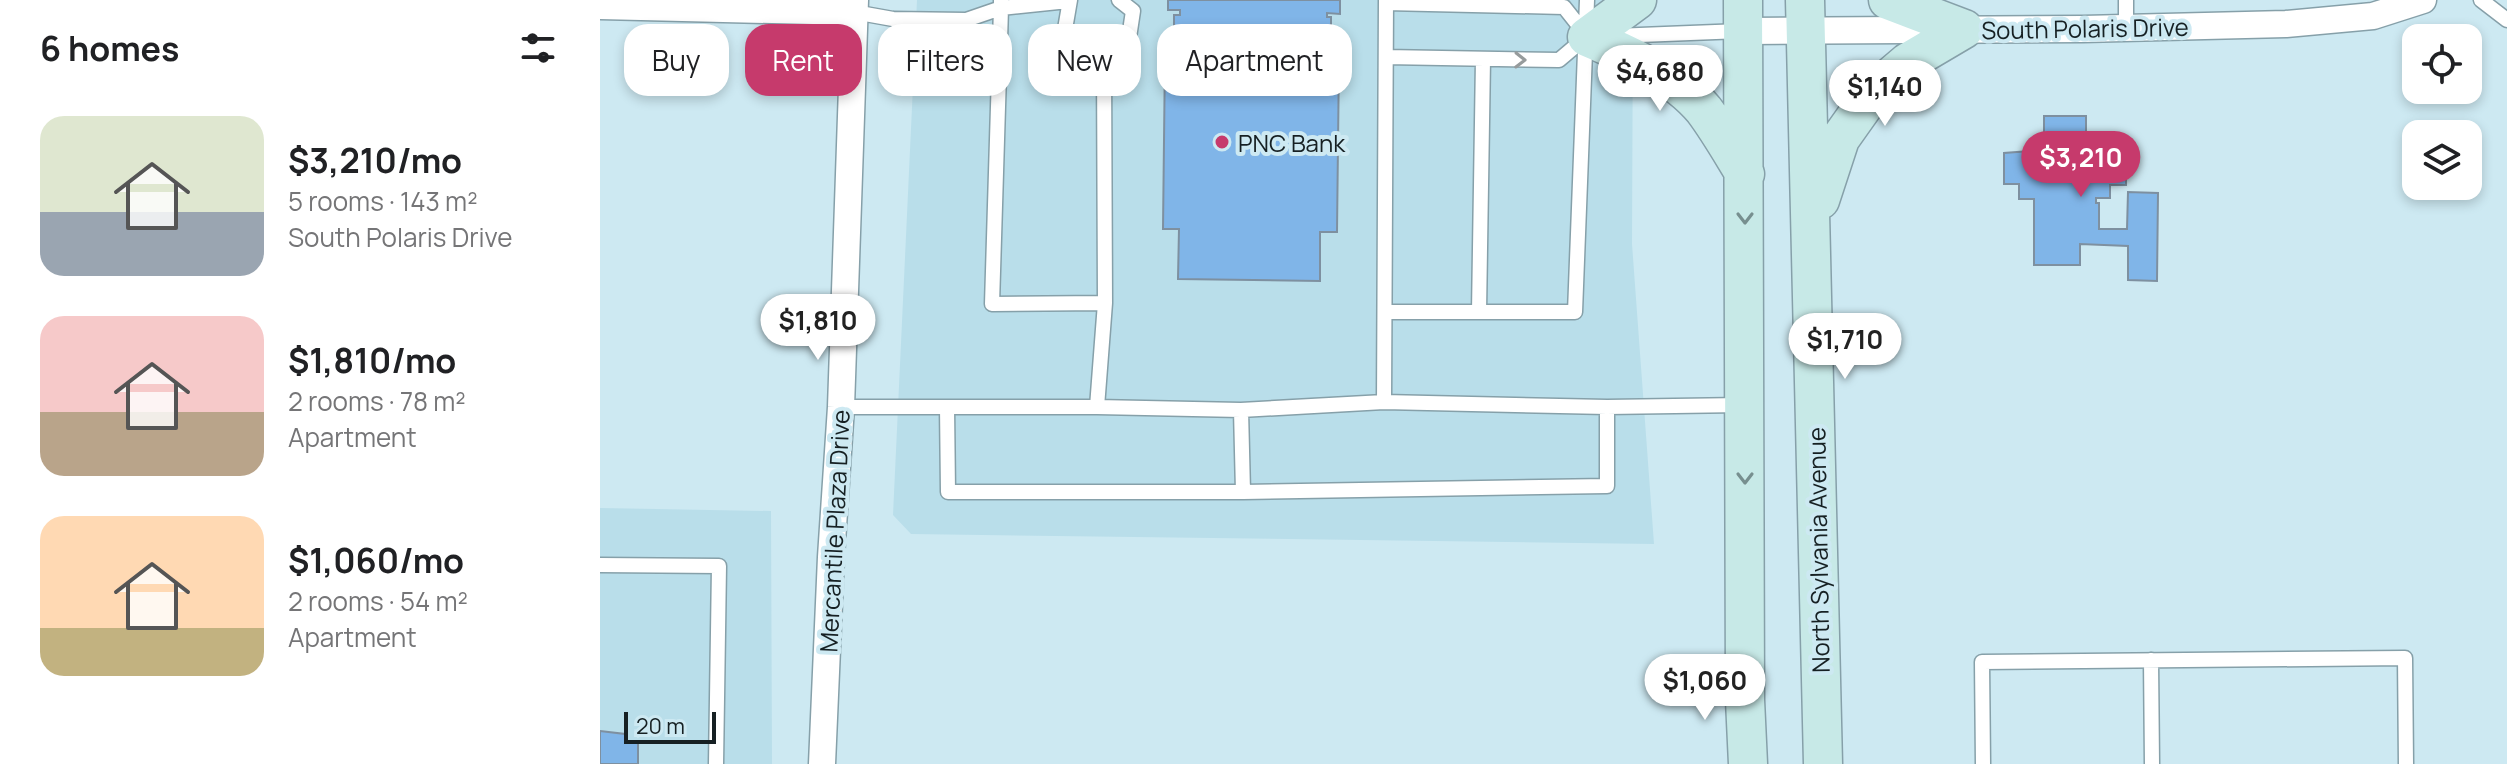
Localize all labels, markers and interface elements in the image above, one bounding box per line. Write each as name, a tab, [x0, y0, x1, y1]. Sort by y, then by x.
street label: South Polaris Drive	[1981, 10, 2189, 46]
chip: Buy	[624, 24, 729, 96]
chip: Rent	[745, 24, 862, 96]
chip: Filters	[878, 24, 1012, 96]
chip: New	[1028, 24, 1141, 96]
chip: Apartment	[1157, 24, 1352, 96]
map controls	[2402, 24, 2482, 200]
button: locate	[2402, 24, 2482, 104]
text: 6 homes	[40, 25, 179, 71]
icon: filters	[516, 26, 560, 70]
pin: $4,680	[1595, 45, 1725, 113]
one-way arrow	[1514, 51, 1527, 68]
text: $4,680	[1616, 53, 1704, 89]
pin: $1,140	[1820, 60, 1950, 128]
text: $1,140	[1847, 68, 1923, 104]
button: layers	[2402, 120, 2482, 200]
place label: PNC Bank	[1238, 126, 1346, 159]
pin: $3,210	[2016, 131, 2146, 199]
marker: PNC Bank	[1213, 133, 1231, 151]
text: $3,210/mo	[288, 137, 462, 183]
text: $3,210	[2039, 139, 2123, 175]
icon: home	[104, 148, 200, 244]
text: 5 rooms · 143 m²	[288, 183, 478, 219]
one-way arrow	[1736, 212, 1754, 225]
text: South Polaris Drive	[288, 219, 513, 255]
pin: $1,810	[753, 294, 883, 362]
text: $1,810	[779, 302, 858, 338]
pin: $1,710	[1780, 313, 1910, 381]
text: $1,710	[1807, 321, 1883, 357]
text: $1,810/mo	[288, 337, 456, 383]
icon: home	[104, 348, 200, 444]
text: 2 rooms · 78 m²	[288, 383, 466, 419]
street label: Mercantile Plaza Drive	[811, 409, 857, 653]
text: Apartment	[288, 419, 417, 455]
street label: North Sylvania Avenue	[1799, 427, 1837, 673]
one-way arrow	[1736, 472, 1754, 485]
text: $1,060/mo	[288, 537, 464, 583]
icon: home	[104, 548, 200, 644]
text: 2 rooms · 54 m²	[288, 583, 468, 619]
text: Apartment	[288, 619, 417, 655]
pin: $1,060	[1640, 654, 1770, 722]
text: $1,060	[1663, 662, 1747, 698]
scale bar	[624, 708, 716, 744]
text: 20 m	[636, 711, 685, 741]

